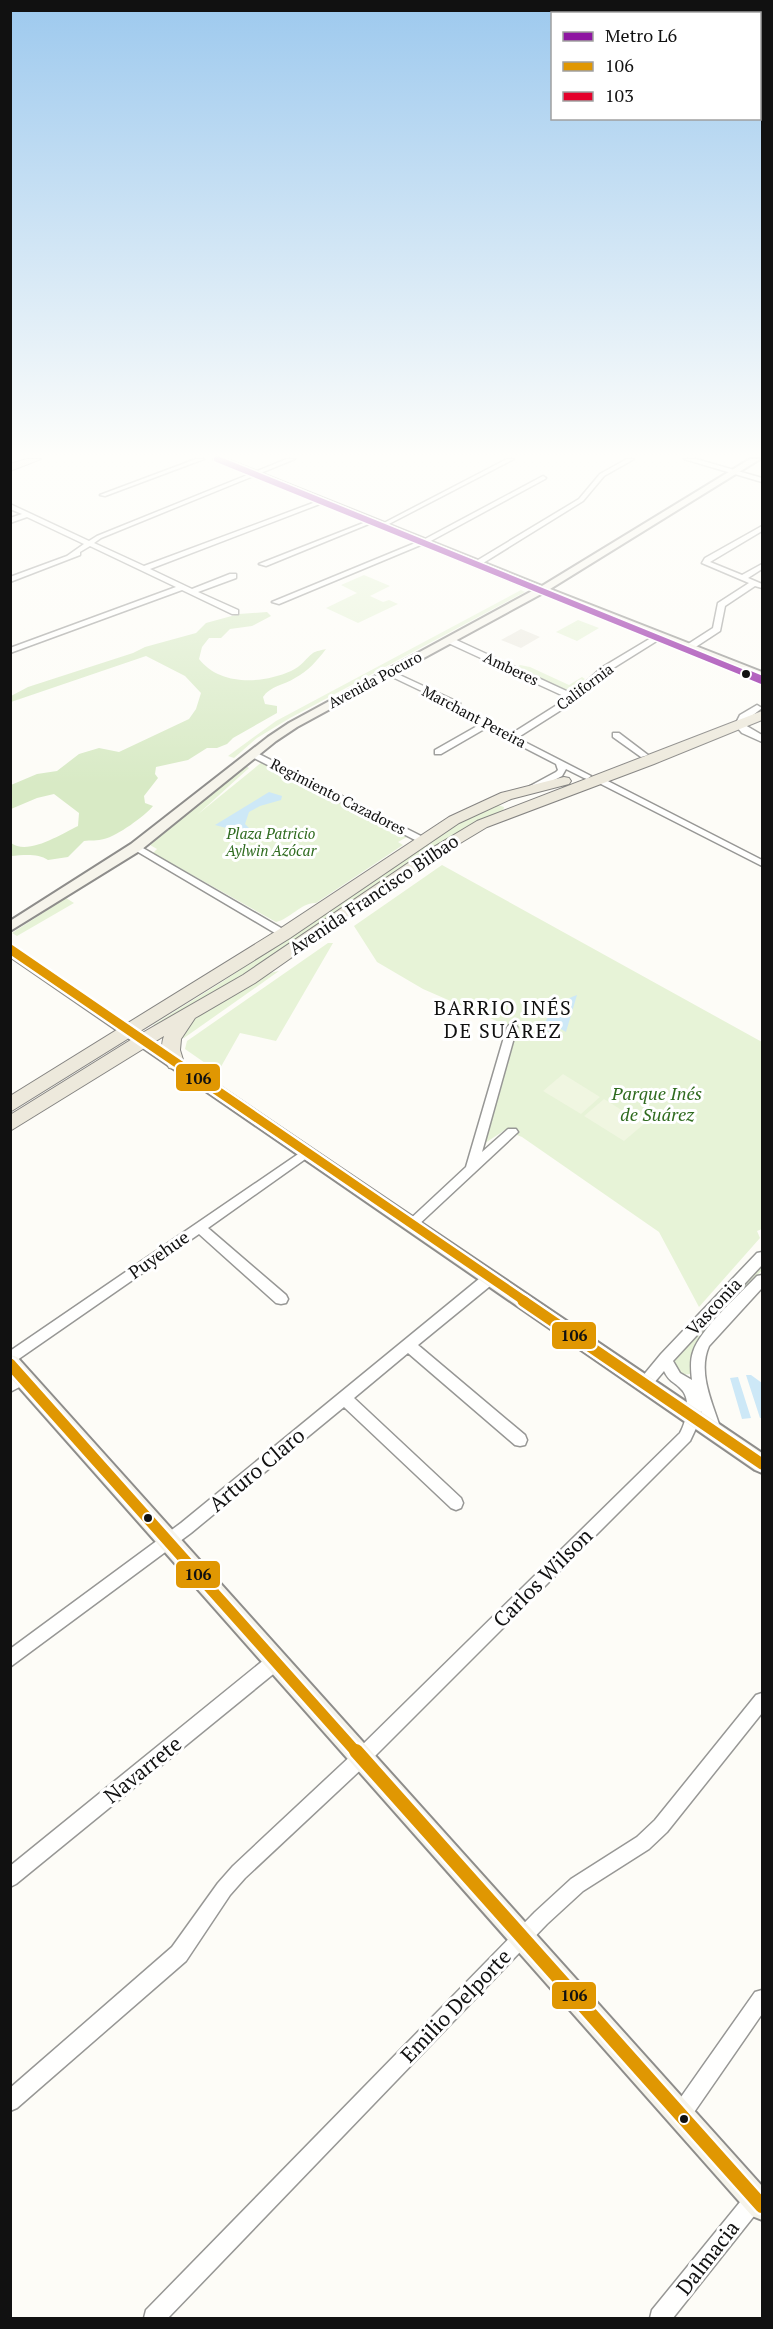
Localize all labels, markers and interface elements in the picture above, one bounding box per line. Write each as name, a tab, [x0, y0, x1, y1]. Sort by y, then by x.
legend	[551, 12, 761, 120]
text: Metro L6	[605, 23, 677, 47]
text: 106	[605, 53, 634, 77]
text: 103	[605, 83, 634, 107]
street label: Avenida Pocuro	[324, 646, 425, 712]
street label: Amberes	[481, 647, 542, 690]
street label: California	[552, 658, 617, 714]
unlabelled marker	[740, 668, 752, 680]
street label: Marchant Pereira	[419, 680, 530, 752]
street label: Regimiento Cazadores	[267, 753, 409, 839]
park label: Plaza Patricio Aylwin Azócar	[225, 823, 318, 860]
street label: Avenida Francisco Bilbao	[284, 828, 463, 960]
district label: BARRIO INÉS DE SUÁREZ	[434, 994, 572, 1044]
line badge: 106	[175, 1063, 221, 1092]
text: 106	[184, 1067, 212, 1089]
park label: Parque Inés de Suárez	[611, 1081, 702, 1126]
street label: Puyehue	[123, 1225, 193, 1284]
street label: Vasconia	[680, 1272, 746, 1340]
line badge: 106	[551, 1321, 597, 1350]
text: 106	[560, 1324, 588, 1346]
street label: Arturo Claro	[202, 1421, 310, 1518]
unlabelled marker	[142, 1512, 154, 1524]
street label: Carlos Wilson	[487, 1521, 598, 1633]
line badge: 106	[175, 1560, 221, 1589]
text: 106	[184, 1563, 212, 1585]
street label: Navarrete	[98, 1729, 187, 1809]
street label: Emilio Delporte	[394, 1942, 517, 2068]
line badge: 106	[551, 1981, 597, 2010]
text: 106	[560, 1984, 588, 2006]
unlabelled marker	[678, 2113, 690, 2125]
street label: Dalmacia	[669, 2214, 745, 2300]

